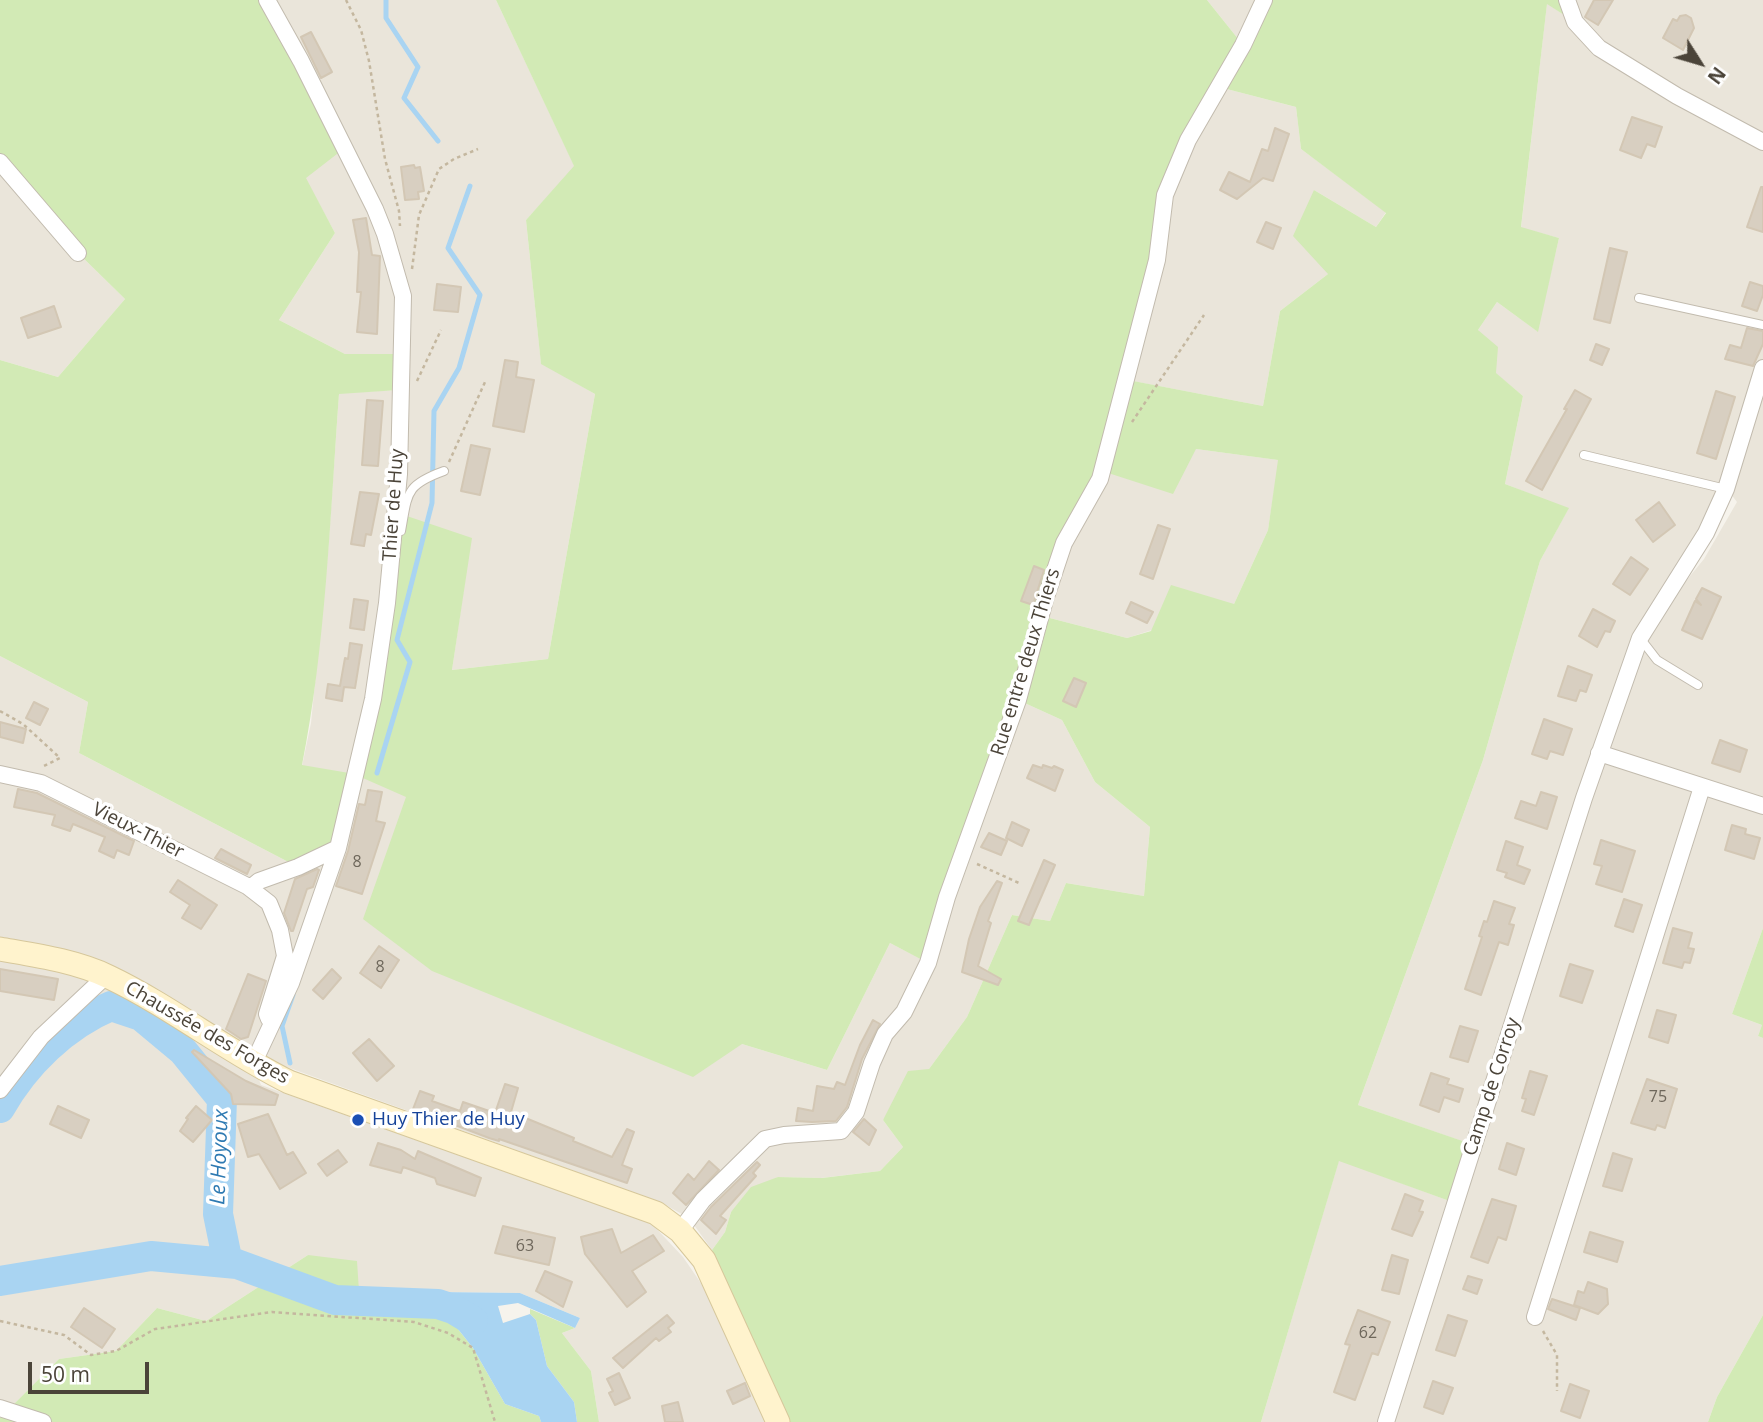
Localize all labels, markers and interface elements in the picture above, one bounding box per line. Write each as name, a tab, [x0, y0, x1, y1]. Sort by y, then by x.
north arrow	[1665, 28, 1735, 98]
text: N	[1702, 62, 1732, 90]
street label: Thier de Huy	[379, 448, 409, 562]
street label: Rue entre deux Thiers	[987, 566, 1065, 758]
street label: Vieux-Thier	[88, 798, 188, 864]
house number: 8	[352, 852, 362, 872]
house number: 8	[375, 957, 385, 977]
street label: Chaussée des Forges	[121, 977, 293, 1089]
street label: Camp de Corroy	[1459, 1015, 1525, 1159]
house number: 75	[1649, 1087, 1667, 1107]
water label: Le Hoyoux	[206, 1109, 234, 1205]
place label: Huy Thier de Huy	[372, 1109, 525, 1131]
marker: Huy Thier de Huy	[350, 1112, 366, 1128]
house number: 63	[516, 1236, 534, 1256]
house number: 62	[1359, 1323, 1377, 1343]
scale bar	[32, 1348, 152, 1392]
text: 50 m	[41, 1360, 90, 1388]

